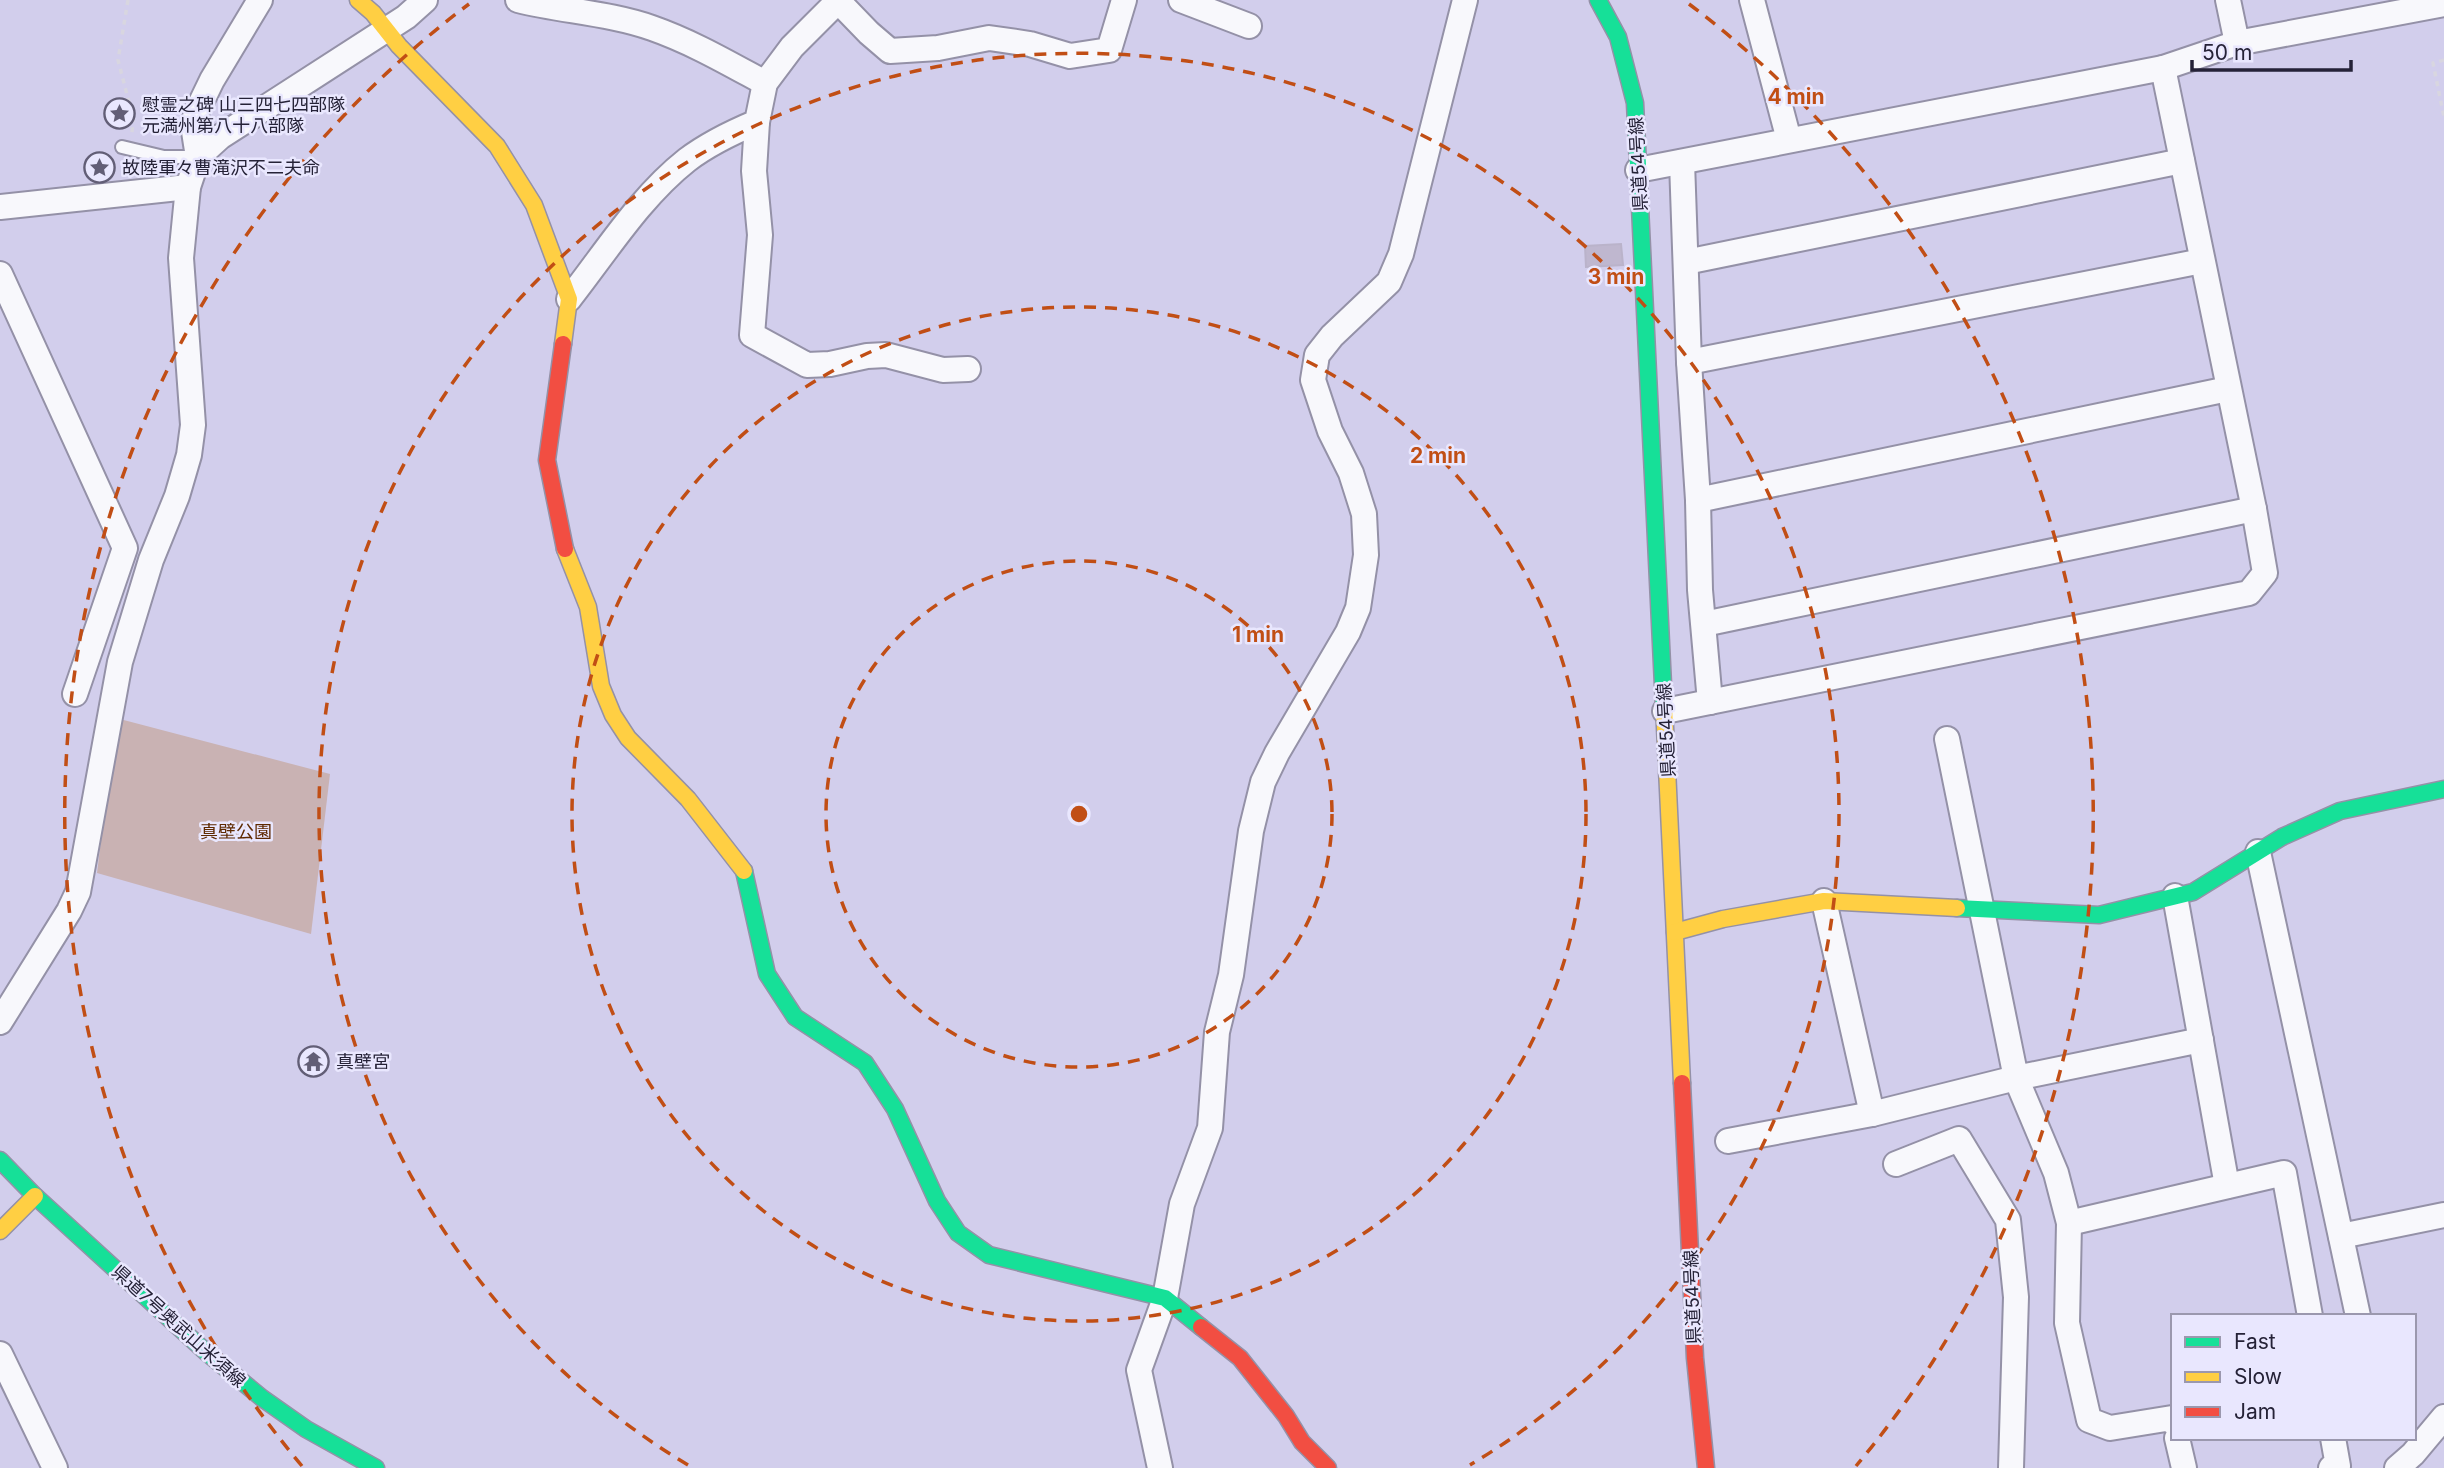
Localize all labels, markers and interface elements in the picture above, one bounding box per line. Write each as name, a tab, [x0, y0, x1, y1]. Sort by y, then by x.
scale bar	[2192, 28, 2351, 72]
text: 50 m	[2202, 40, 2252, 65]
text: 4 min	[1767, 84, 1825, 109]
place label: 慰霊之碑 山三四七四部隊 元満州第八十八部隊	[142, 94, 345, 136]
place icon: 慰霊之碑 山三四七四部隊 元満州第八十八部隊	[102, 97, 136, 131]
street label: 県道54号線	[1625, 116, 1651, 212]
place icon: 故陸軍々曹滝沢不二夫命	[82, 150, 116, 184]
place label: 故陸軍々曹滝沢不二夫命	[122, 157, 320, 178]
text: 3 min	[1588, 264, 1644, 289]
text: 2 min	[1410, 443, 1466, 468]
text: 1 min	[1232, 622, 1284, 647]
street label: 県道54号線	[1653, 682, 1679, 778]
centre of rings	[1067, 802, 1091, 826]
park label: 真壁公園	[200, 821, 272, 842]
temple icon: 真壁宮	[296, 1044, 330, 1078]
place label: 真壁宮	[336, 1051, 390, 1072]
street label: 県道54号線	[1680, 1249, 1704, 1345]
street label: 県道7号奥武山米須線	[108, 1261, 250, 1391]
legend	[2171, 1314, 2416, 1440]
text: Fast	[2234, 1329, 2276, 1354]
text: Slow	[2234, 1364, 2282, 1389]
text: Jam	[2234, 1399, 2276, 1424]

